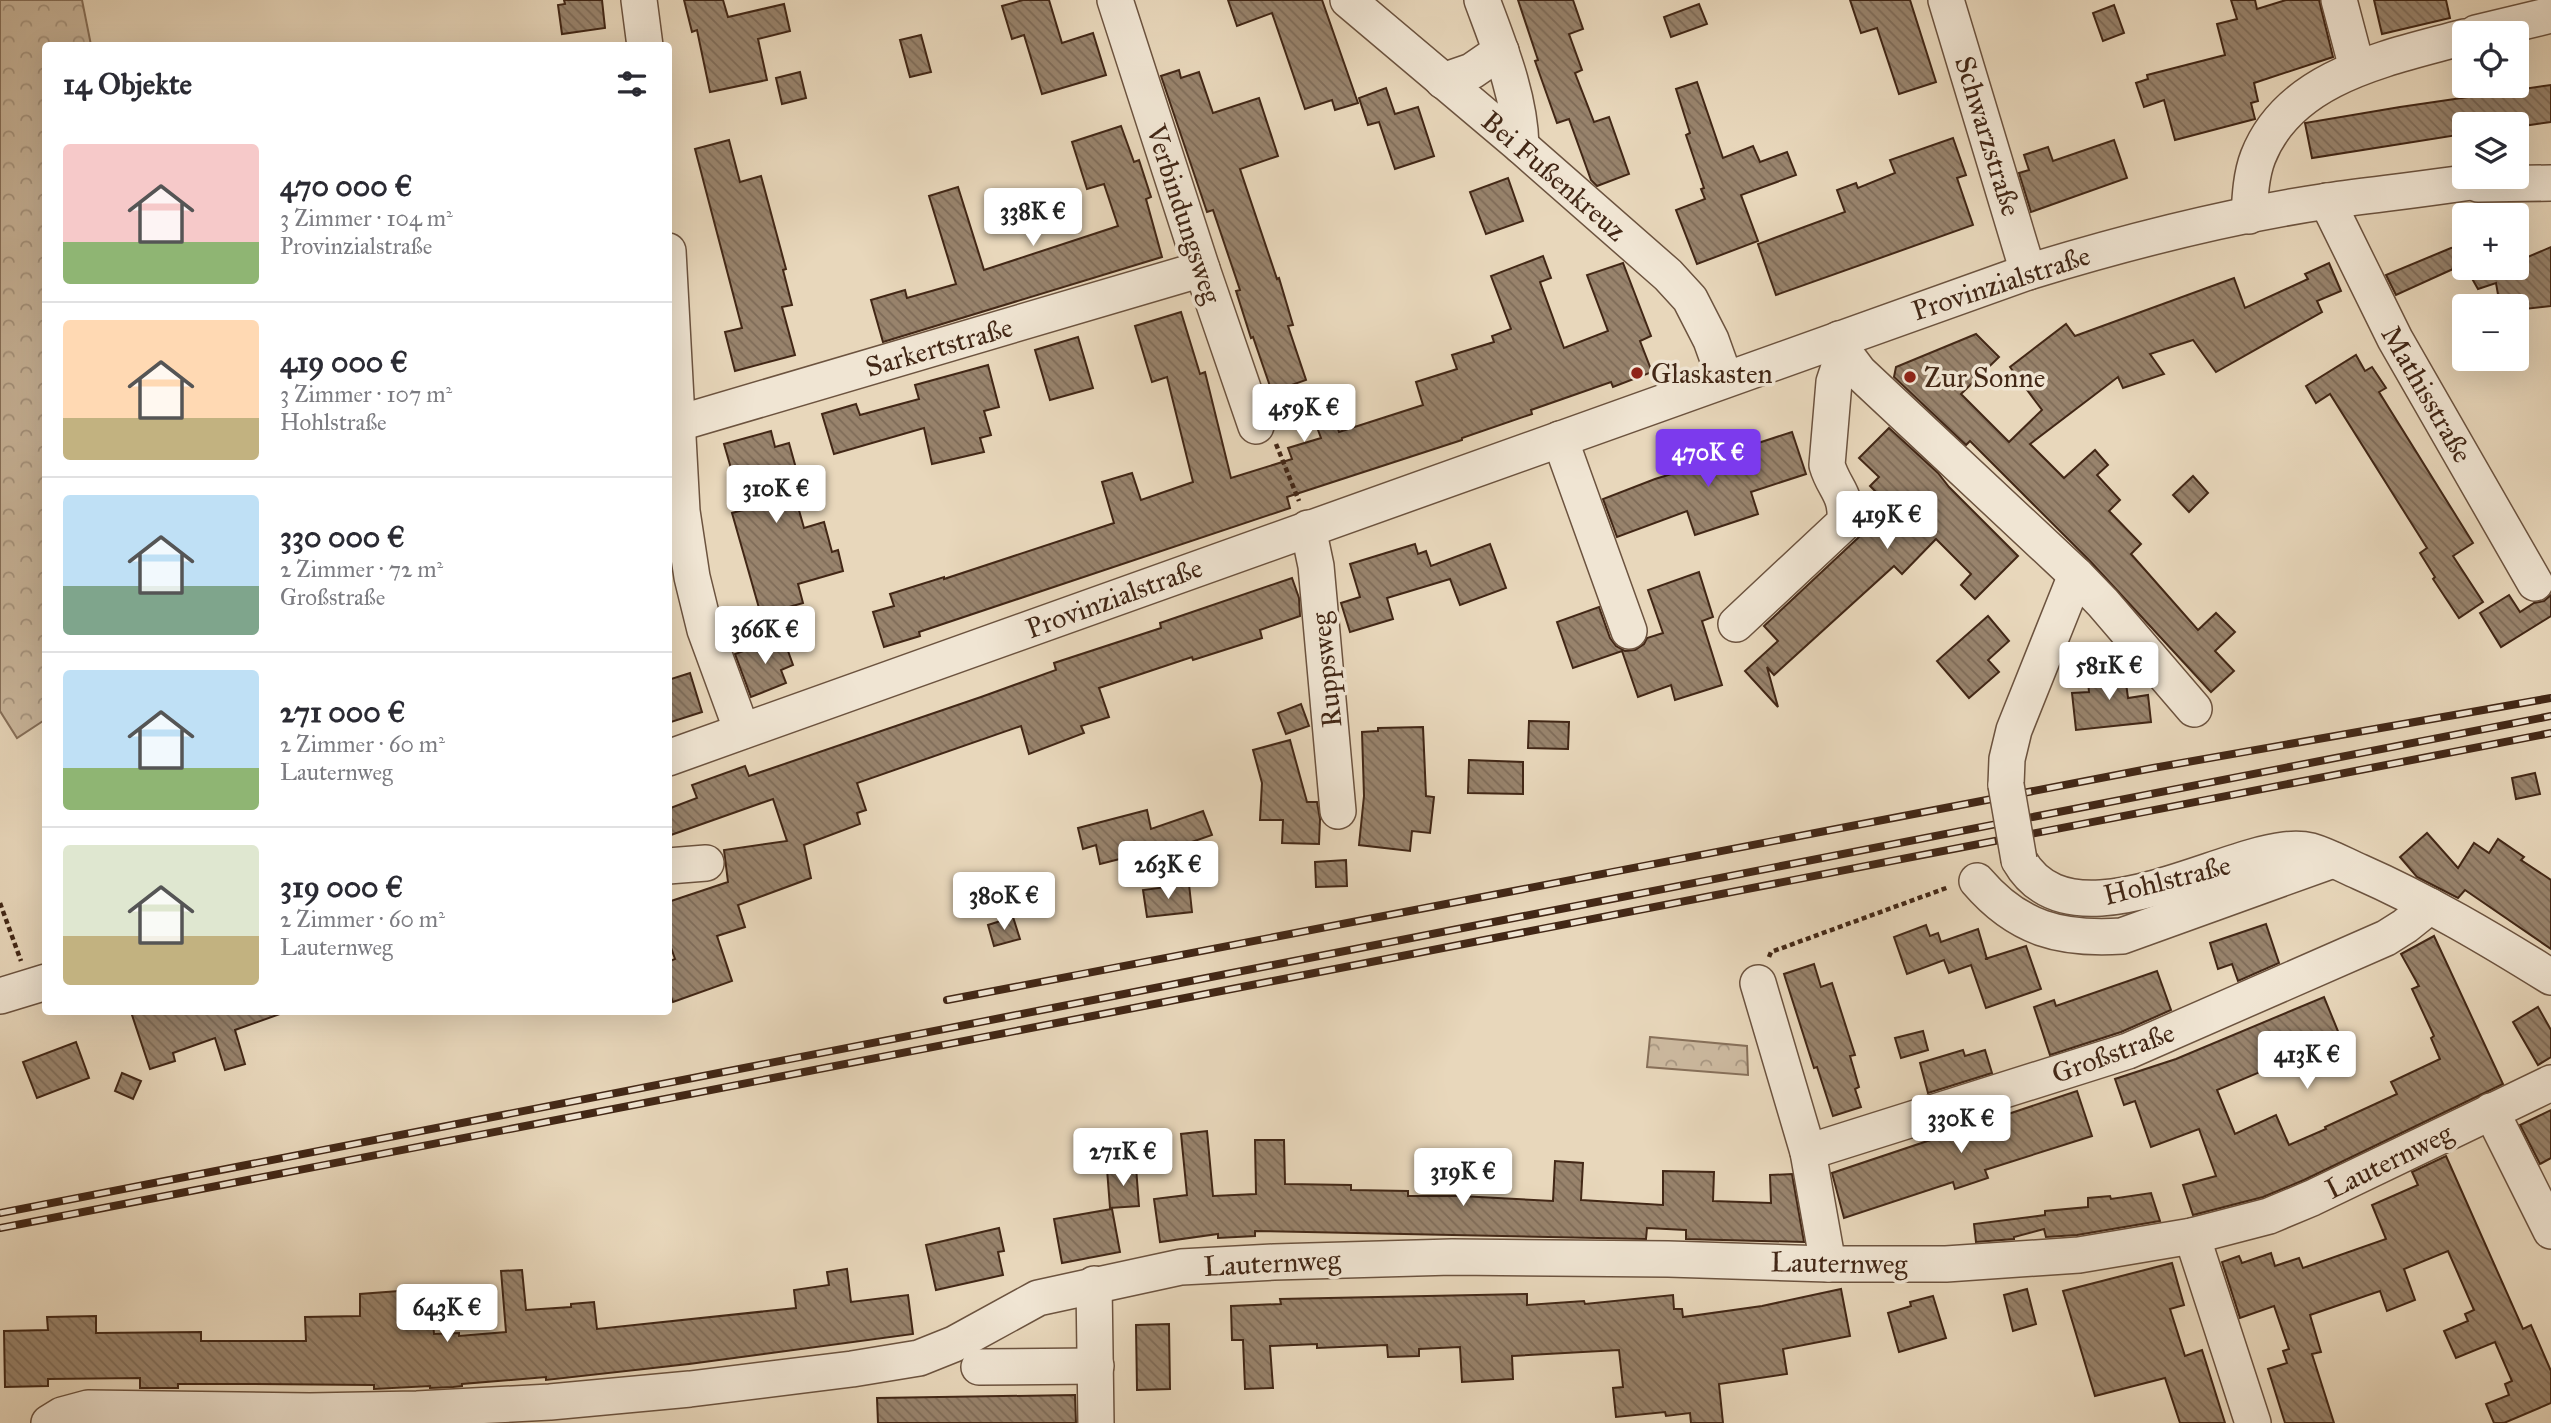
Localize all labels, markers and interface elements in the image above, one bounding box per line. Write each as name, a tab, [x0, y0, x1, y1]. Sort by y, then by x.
map controls	[2452, 21, 2529, 371]
button: locate	[2452, 21, 2529, 98]
street label: Schwarzstraße	[1947, 52, 2029, 220]
icon: filters	[613, 65, 651, 103]
text: 14 Objekte	[63, 66, 192, 102]
street label: Bei Fußenkreuz	[1474, 103, 1634, 249]
button: layers	[2452, 112, 2529, 189]
street label: Verbindungsweg	[1138, 119, 1230, 309]
text: 470 000 €	[280, 168, 412, 204]
icon: home	[119, 172, 203, 256]
pin: 338K €	[976, 188, 1090, 248]
text: 338K €	[1000, 197, 1066, 225]
button: +	[2452, 203, 2529, 280]
text: 3 Zimmer · 104 m²	[280, 204, 453, 232]
text: Provinzialstraße	[280, 232, 432, 260]
street label: Provinzialstraße	[1907, 238, 2095, 328]
button: −	[2452, 294, 2529, 371]
street label: Sarkertstraße	[861, 309, 1017, 385]
street label: Mathisstraße	[2374, 319, 2480, 469]
text: 419 000 €	[280, 344, 408, 380]
icon: home	[119, 348, 203, 432]
place label: Glaskasten	[1651, 356, 1773, 391]
place label: Zur Sonne	[1924, 360, 2045, 395]
marker: Glaskasten	[1629, 365, 1645, 381]
marker: Zur Sonne	[1902, 369, 1918, 385]
text: 3 Zimmer · 107 m²	[280, 380, 452, 408]
pin: 459K €	[1247, 384, 1361, 444]
text: 459K €	[1268, 393, 1340, 421]
text: Hohlstraße	[280, 408, 387, 436]
pin: 470K €	[1651, 430, 1765, 489]
text: 470K €	[1672, 438, 1744, 466]
pin: 310K €	[719, 466, 833, 525]
text: 310K €	[743, 474, 809, 502]
pin: 419K €	[1830, 491, 1944, 551]
text: 419K €	[1852, 500, 1922, 528]
text: 330 000 €	[280, 519, 405, 555]
icon: home	[119, 523, 203, 607]
street label: Provinzialstraße	[1021, 550, 1207, 646]
text: 2 Zimmer · 72 m²	[280, 555, 443, 583]
text: Großstraße	[280, 583, 385, 611]
pin: 366K €	[708, 606, 822, 666]
street label: Ruppsweg	[1302, 610, 1349, 729]
text: 366K €	[731, 615, 799, 643]
pin: 581K €	[2052, 642, 2166, 702]
text: 581K €	[2075, 651, 2143, 679]
text: 271 000 €	[280, 694, 405, 730]
icon: home	[119, 698, 203, 782]
text: 2 Zimmer · 60 m²	[280, 730, 445, 758]
text: Lauternweg	[280, 758, 393, 786]
pin: 263K €	[1111, 842, 1225, 901]
street label: Hohlstraße	[2100, 847, 2234, 913]
text: 263K €	[1134, 850, 1202, 878]
text: 319 000 €	[280, 869, 403, 905]
pin: 380K €	[947, 872, 1061, 932]
icon: home	[119, 873, 203, 957]
text: 380K €	[969, 881, 1039, 909]
text: 2 Zimmer · 60 m²	[280, 905, 445, 933]
text: Lauternweg	[280, 933, 393, 961]
street label: Großstraße	[2047, 1015, 2179, 1091]
pin: 413K €	[2250, 1032, 2364, 1091]
text: 413K €	[2274, 1040, 2340, 1068]
pin: 330K €	[1904, 1096, 2018, 1155]
text: 330K €	[1927, 1104, 1995, 1132]
street label: Lauternweg	[2320, 1115, 2459, 1207]
pin: 271K €	[1066, 1128, 1180, 1188]
text: 271K €	[1089, 1137, 1157, 1165]
pin: 319K €	[1406, 1148, 1520, 1208]
text: 319K €	[1430, 1157, 1496, 1185]
street label: Lauternweg	[1203, 1242, 1342, 1284]
street label: Lauternweg	[1770, 1244, 1909, 1282]
pin: 643K €	[390, 1284, 504, 1344]
text: 643K €	[412, 1293, 482, 1321]

